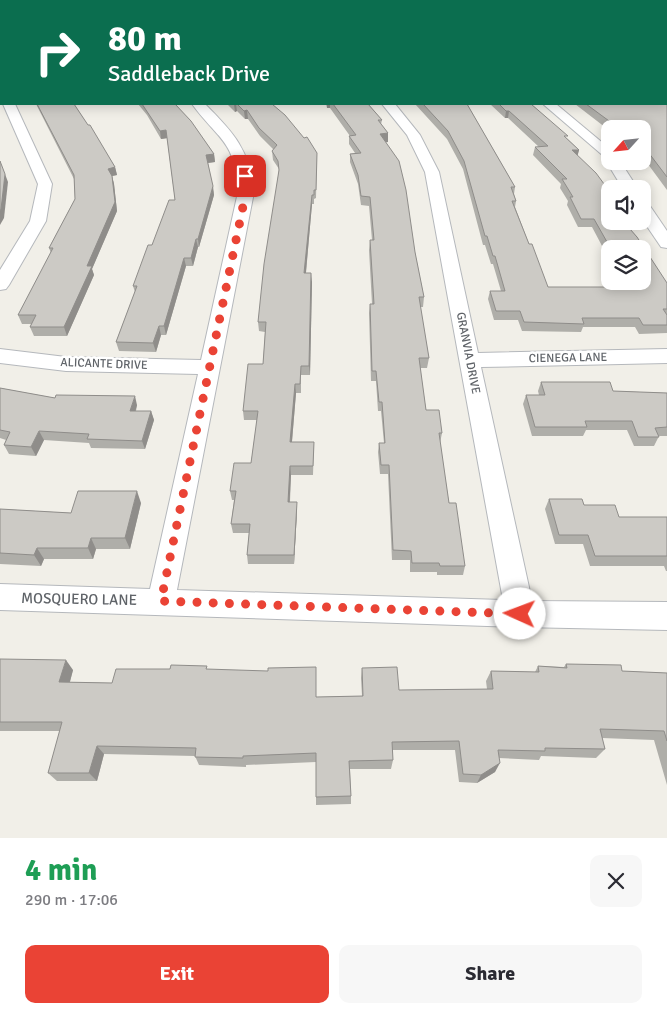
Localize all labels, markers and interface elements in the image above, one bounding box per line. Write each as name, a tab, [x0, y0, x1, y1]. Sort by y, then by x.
text: 80 m	[108, 17, 182, 60]
icon: right	[25, 20, 90, 85]
text: Saddleback Drive	[108, 60, 270, 87]
north arrow	[601, 120, 651, 170]
map controls	[601, 120, 651, 290]
pin	[224, 155, 266, 197]
icon: arrive	[231, 162, 259, 190]
button: sound	[601, 180, 651, 230]
button: layers	[601, 240, 651, 290]
street label: GRANVIA DRIVE	[453, 311, 483, 395]
street label: CIENEGA LANE	[529, 350, 608, 366]
street label: ALICANTE DRIVE	[60, 355, 148, 373]
position arrow	[493, 587, 545, 639]
street label: MOSQUERO LANE	[21, 589, 137, 609]
text: 4 min	[25, 852, 97, 889]
button: close	[590, 855, 642, 907]
text: 290 m · 17:06	[25, 890, 118, 910]
button: Exit	[25, 945, 329, 1003]
button: Share	[339, 945, 642, 1003]

